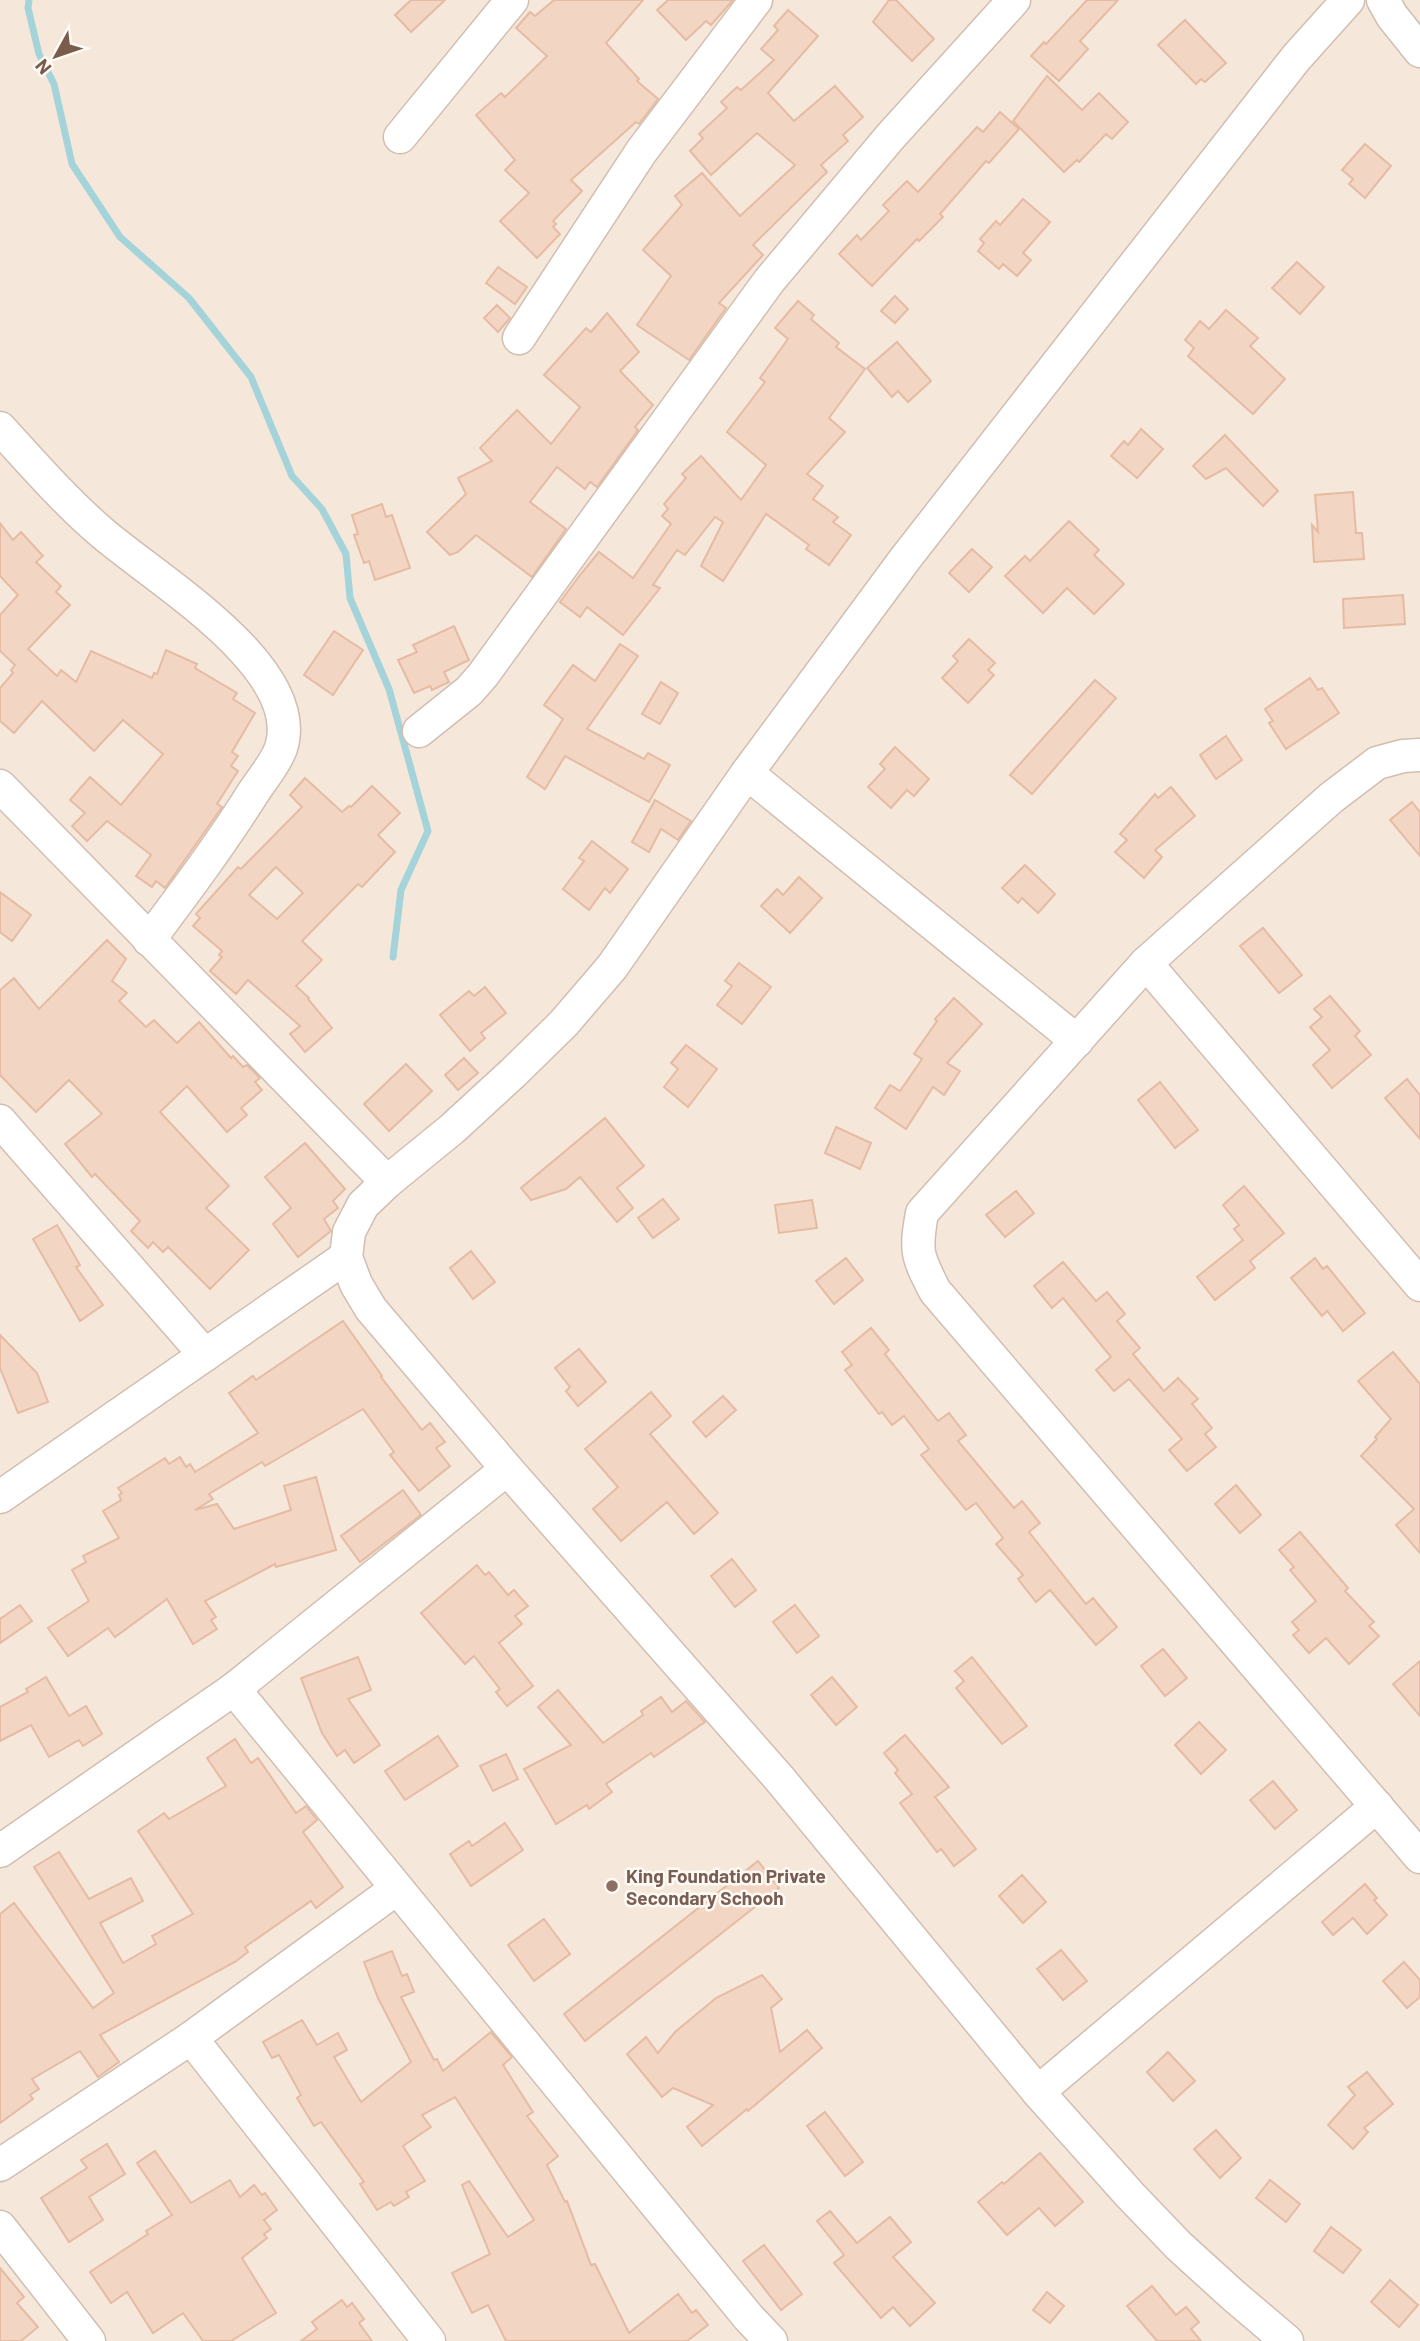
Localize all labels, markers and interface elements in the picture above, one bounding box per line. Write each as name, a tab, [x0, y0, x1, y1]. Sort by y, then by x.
north arrow	[21, 21, 91, 91]
text: N	[30, 55, 55, 79]
place label: King Foundation Private Secondary Schooh	[626, 1864, 826, 1909]
marker: King Foundation Private Secondary Schooh	[604, 1878, 620, 1894]

